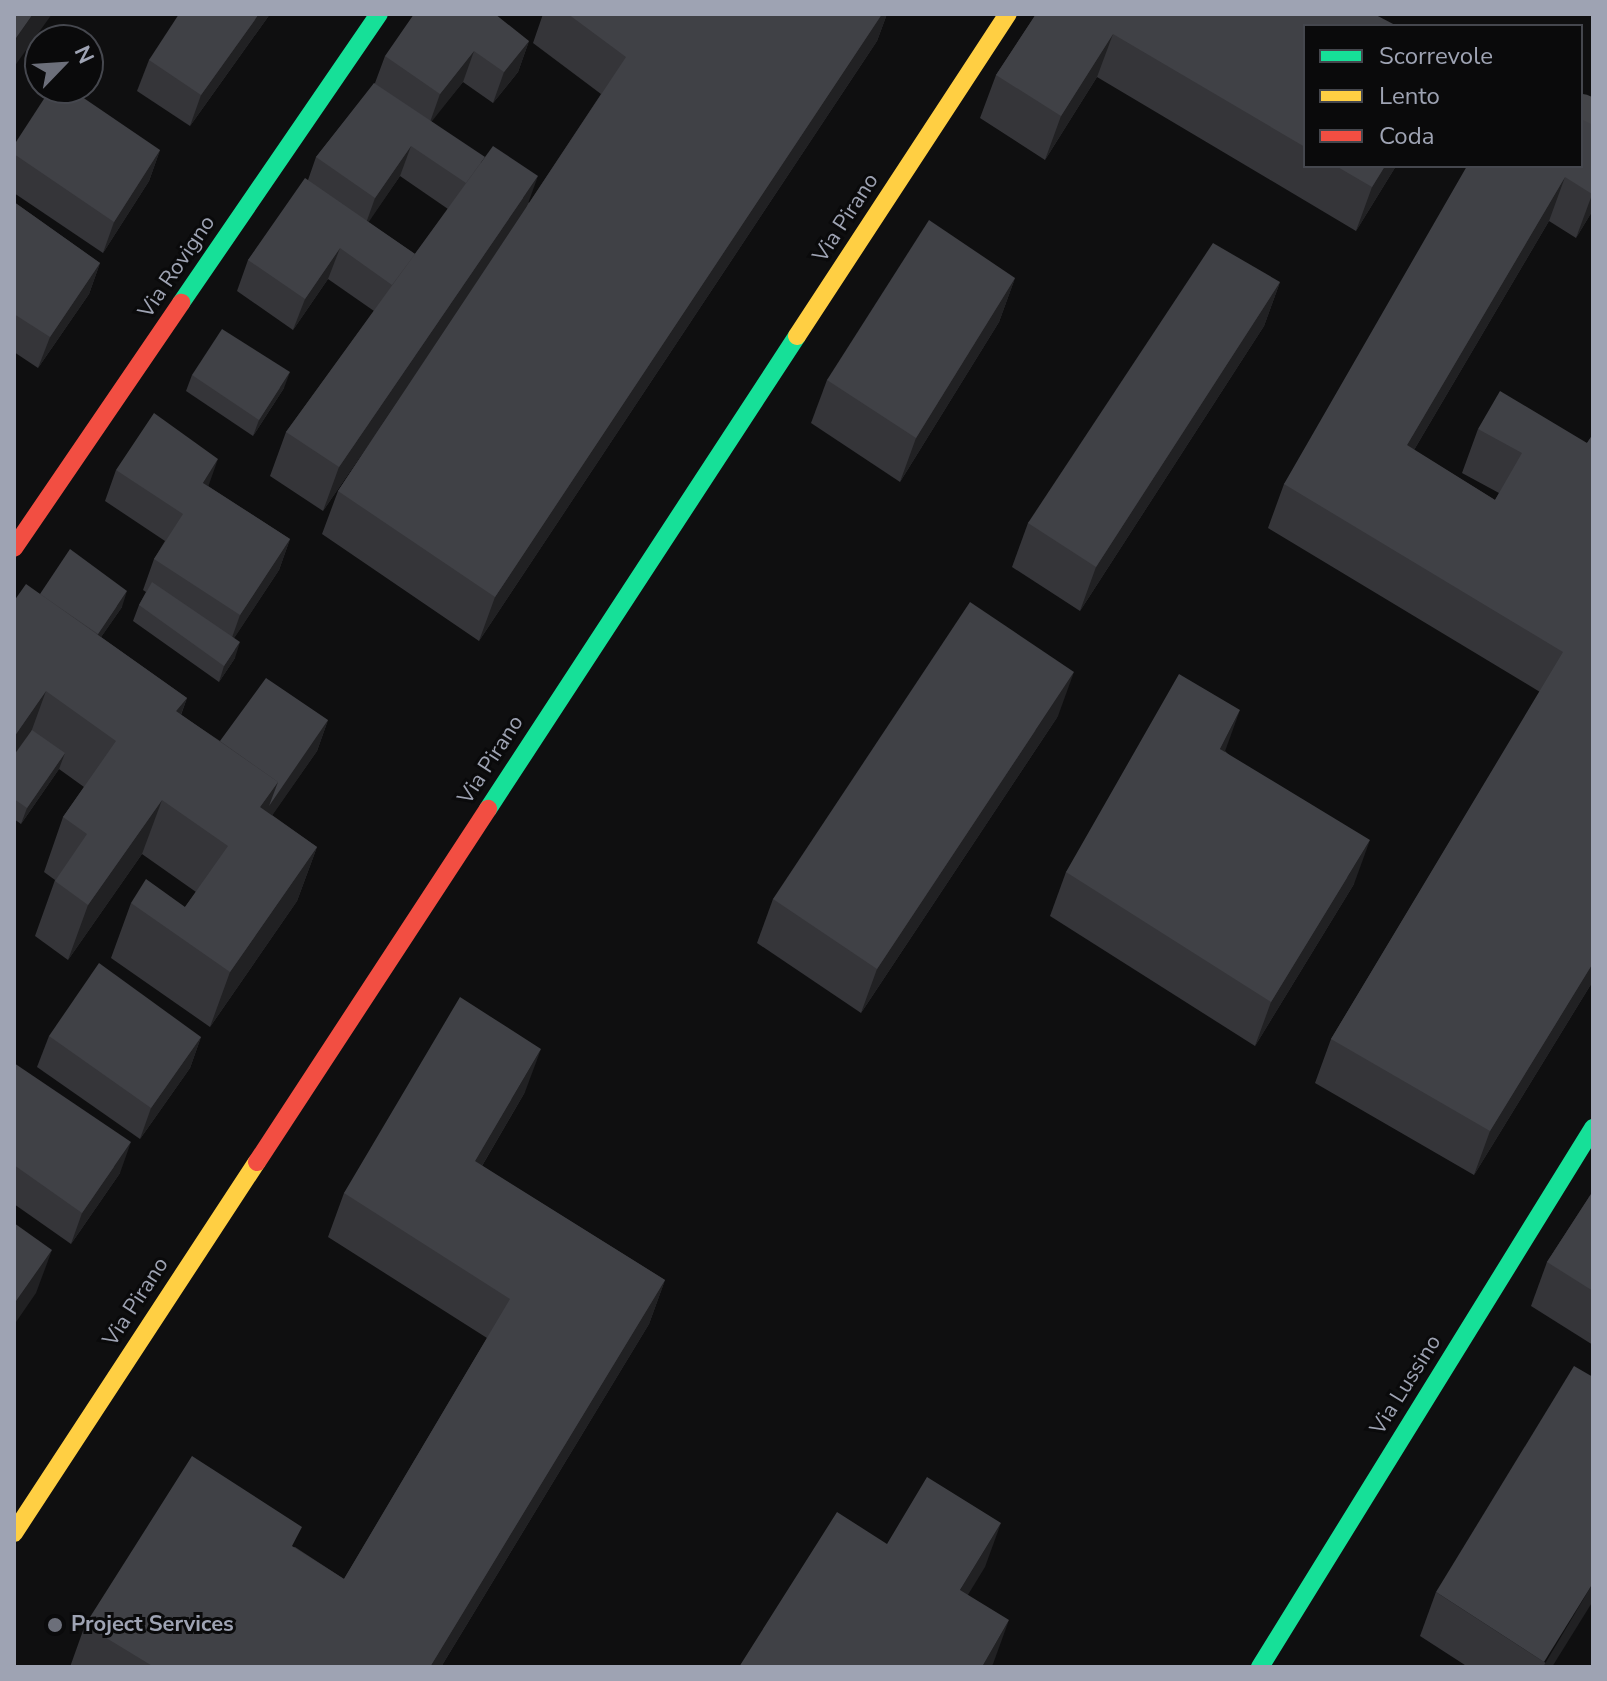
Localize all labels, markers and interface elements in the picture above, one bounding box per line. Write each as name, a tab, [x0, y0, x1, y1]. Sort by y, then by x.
north arrow	[24, 24, 104, 104]
legend	[1303, 24, 1583, 168]
text: Scorrevole	[1379, 40, 1493, 72]
text: N	[67, 41, 101, 69]
text: Lento	[1379, 80, 1440, 112]
text: Coda	[1379, 120, 1434, 152]
street label: Via Pirano	[807, 169, 885, 267]
street label: Via Rovigno	[133, 211, 221, 323]
street label: Via Pirano	[452, 711, 530, 809]
street label: Via Pirano	[97, 1253, 175, 1351]
street label: Via Lussino	[1365, 1330, 1447, 1440]
place label: Project Services	[71, 1612, 234, 1638]
marker: Project Services	[46, 1616, 64, 1634]

